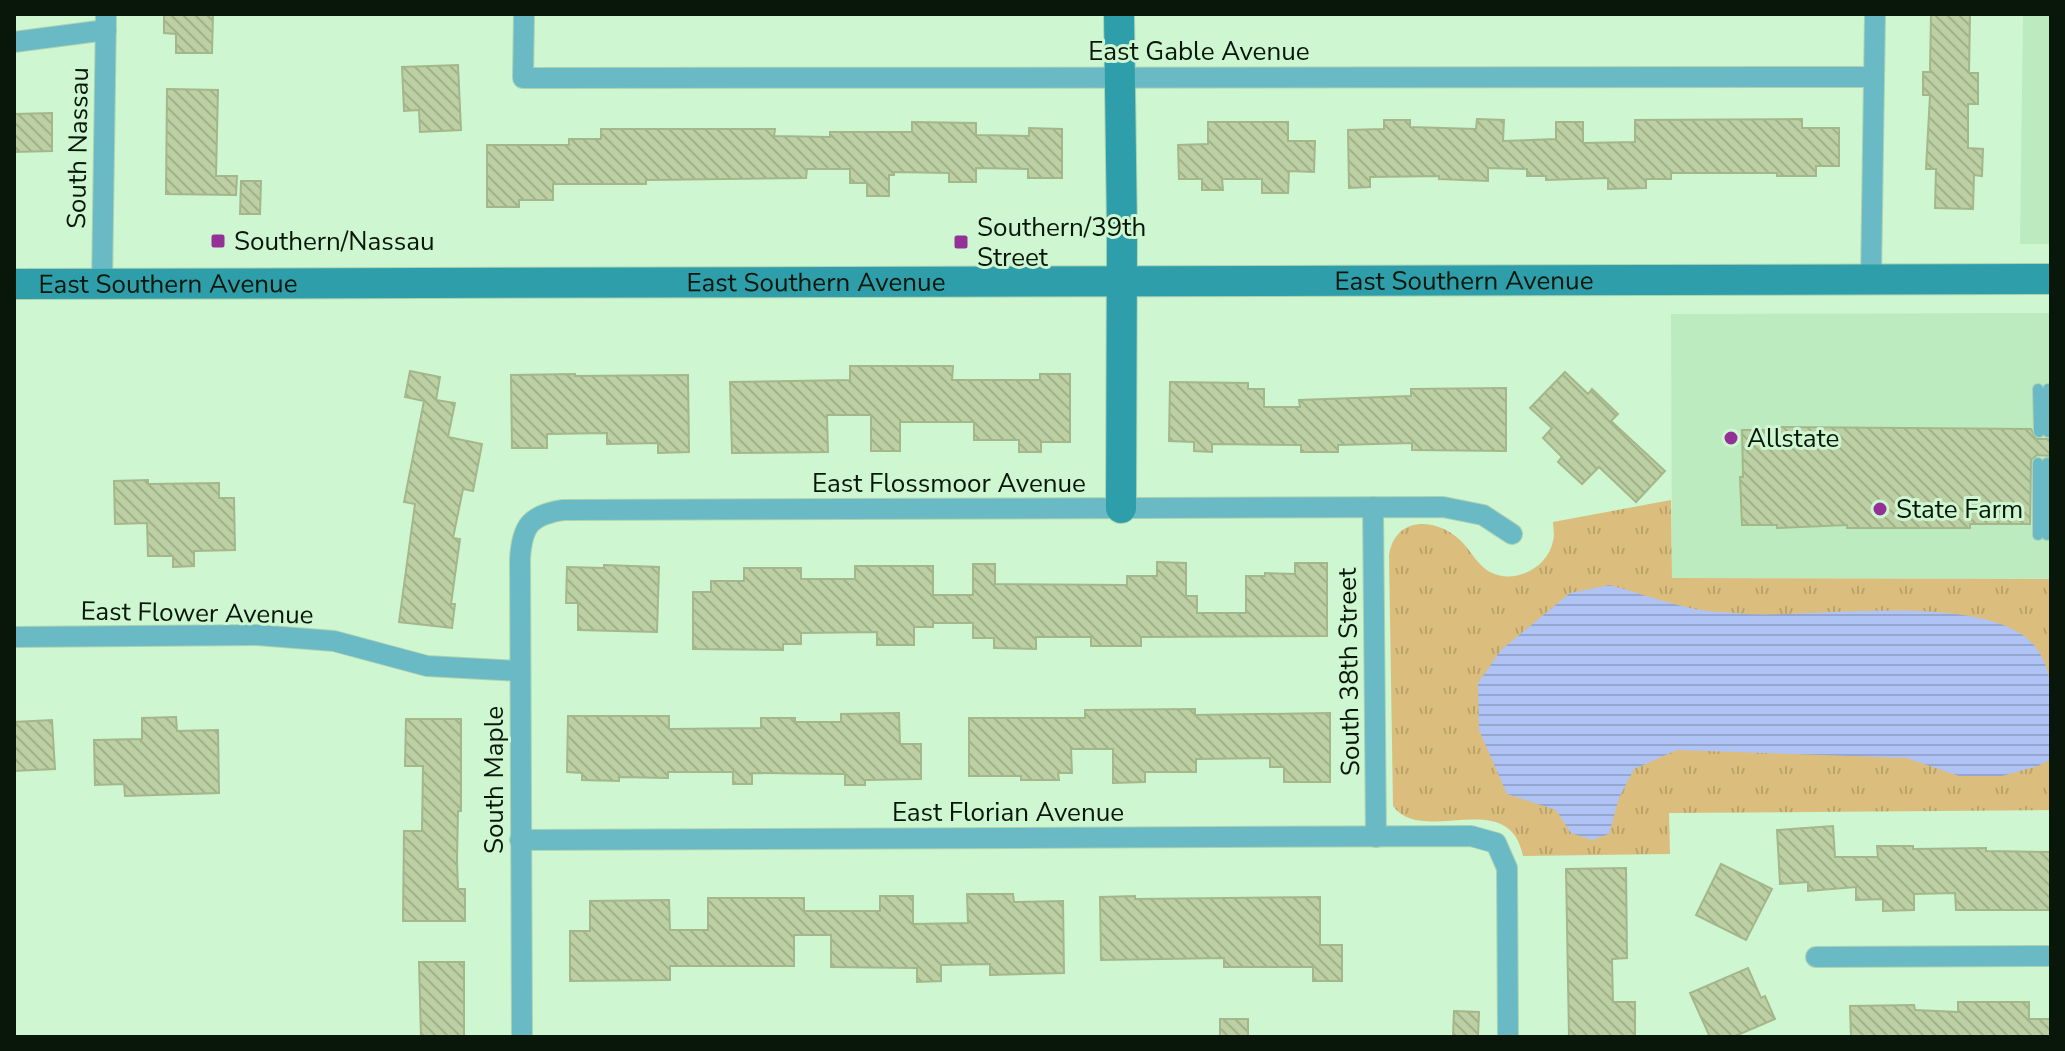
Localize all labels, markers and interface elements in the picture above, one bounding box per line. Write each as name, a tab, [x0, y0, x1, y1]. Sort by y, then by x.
street label: East Gable Avenue	[1088, 34, 1310, 69]
street label: South Nassau	[59, 67, 97, 229]
place label: Southern/39th Street	[977, 210, 1146, 275]
place label: Southern/Nassau	[234, 224, 435, 259]
marker: Southern/Nassau	[209, 232, 227, 250]
marker: Southern/39th Street	[952, 233, 970, 251]
street label: East Southern Avenue	[1334, 263, 1594, 298]
street label: East Southern Avenue	[686, 264, 946, 300]
street label: East Southern Avenue	[38, 266, 298, 301]
place label: Allstate	[1747, 421, 1839, 456]
marker: Allstate	[1722, 429, 1740, 447]
street label: East Flossmoor Avenue	[812, 466, 1086, 501]
place label: State Farm	[1896, 492, 2023, 527]
marker: State Farm	[1871, 500, 1889, 518]
street label: South 38th Street	[1330, 567, 1368, 776]
street label: East Flower Avenue	[80, 593, 314, 633]
street label: South Maple	[477, 706, 512, 854]
street label: East Florian Avenue	[892, 795, 1124, 830]

